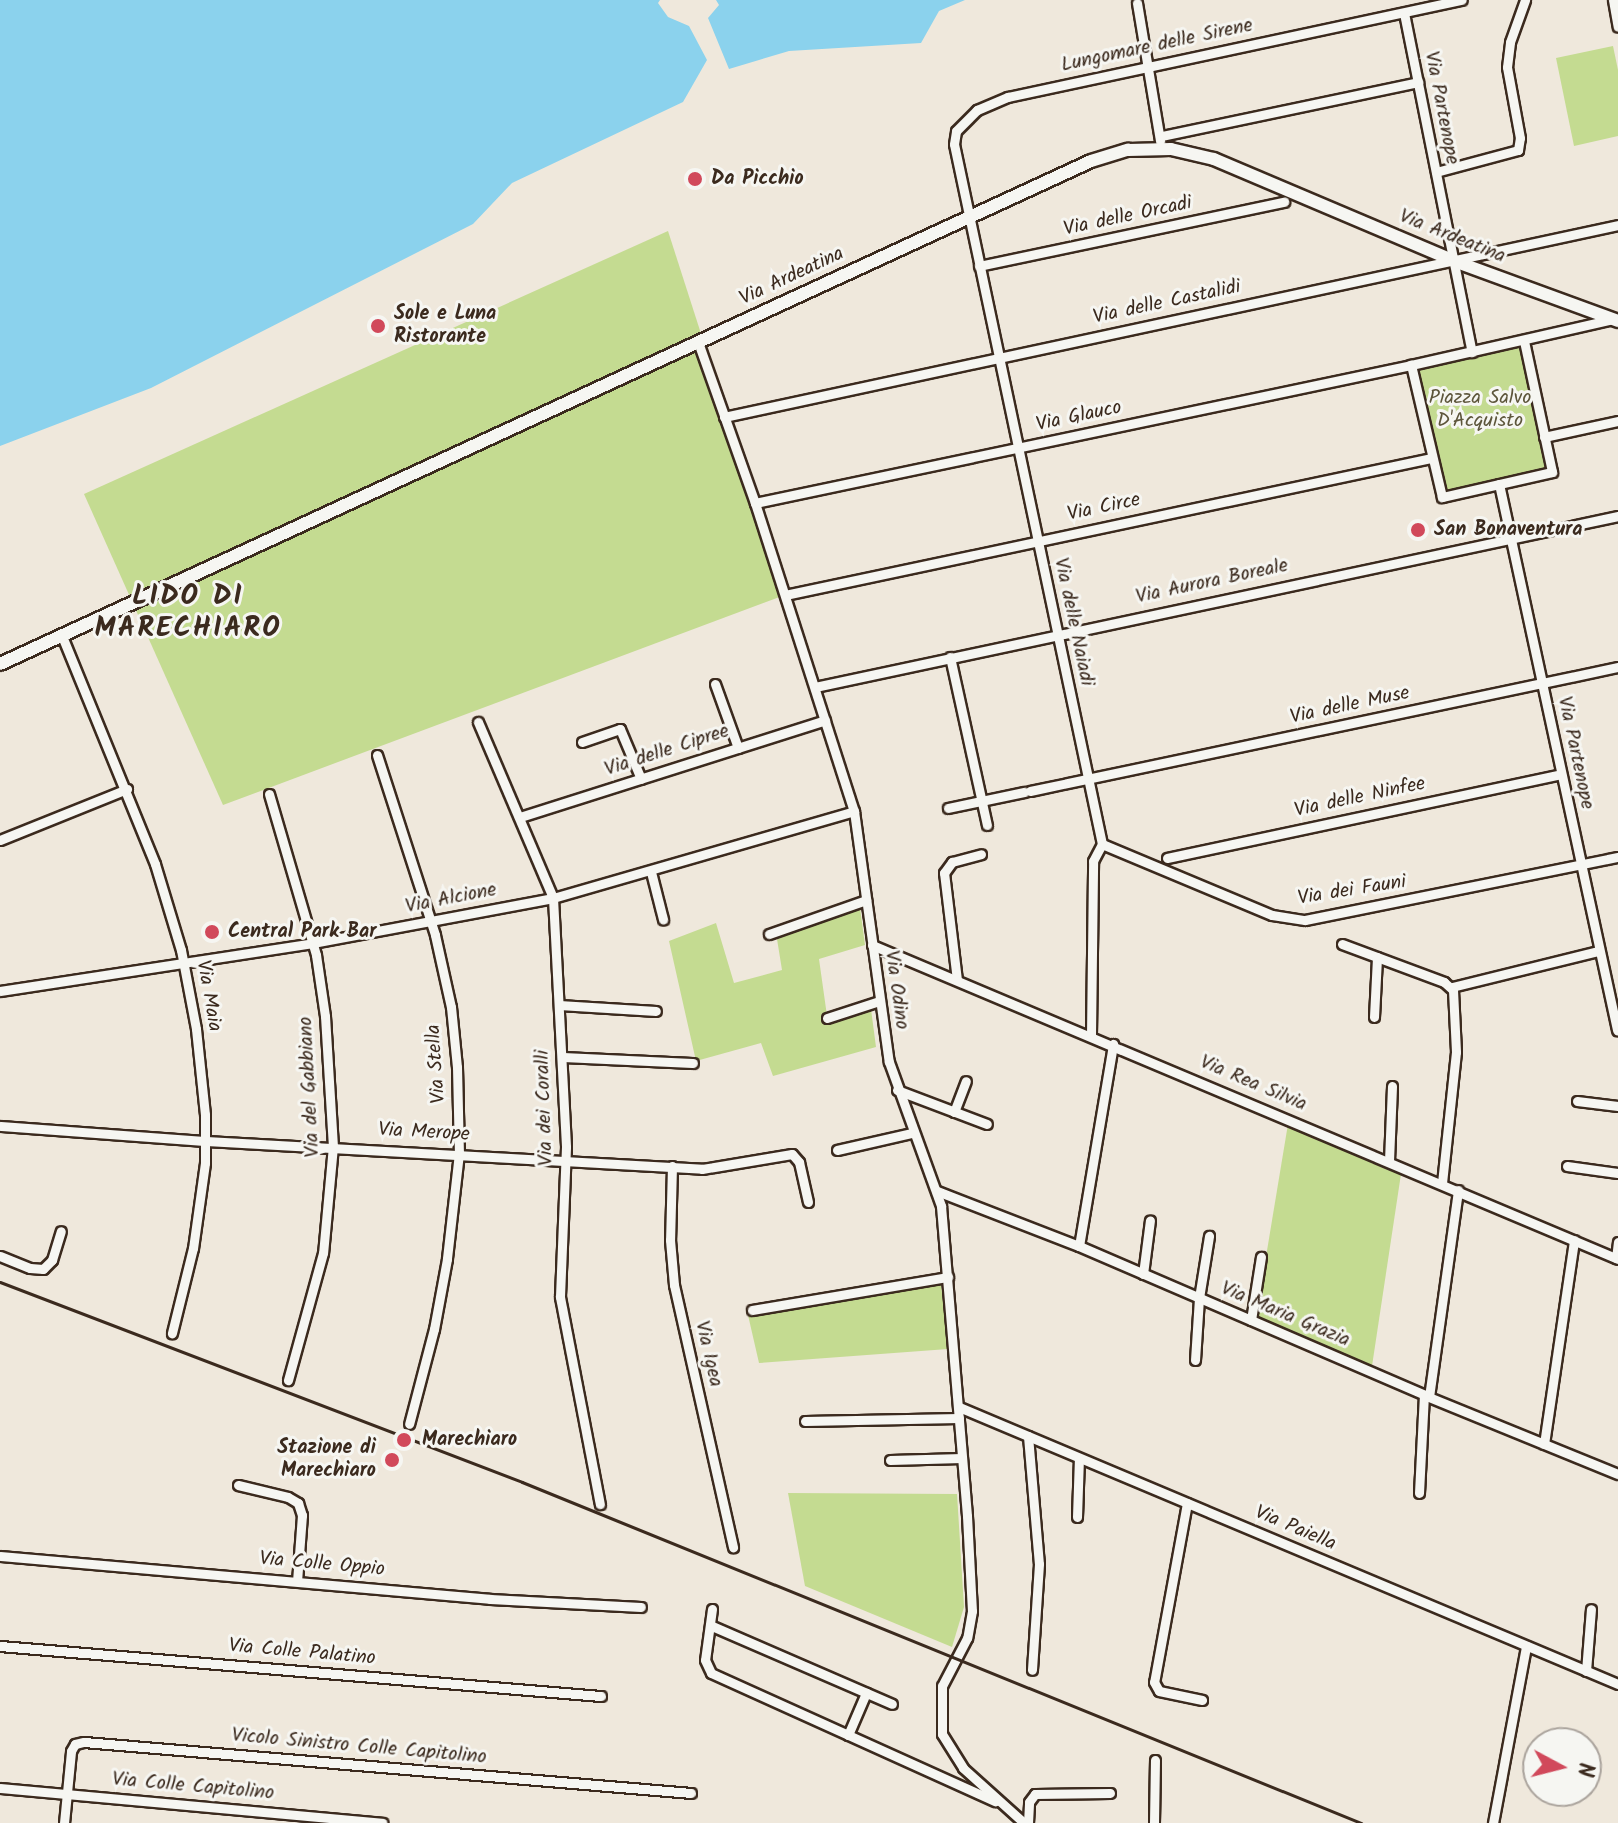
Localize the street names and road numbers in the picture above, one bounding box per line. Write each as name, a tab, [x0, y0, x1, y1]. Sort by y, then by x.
street label: Lungomare delle Sirene	[1059, 14, 1255, 78]
street label: Via Partenope	[1418, 49, 1464, 167]
street label: Via delle Orcadi	[1062, 192, 1194, 242]
street label: Via Ardeatina	[1395, 205, 1509, 269]
street label: Via Ardeatina	[736, 242, 848, 312]
street label: Via delle Castalidi	[1091, 276, 1243, 330]
street label: Via Glauco	[1034, 396, 1124, 438]
street label: Via Circe	[1065, 489, 1143, 527]
street label: Via Aurora Boreale	[1134, 554, 1290, 610]
street label: Via delle Naiadi	[1048, 556, 1098, 688]
street label: Via delle Muse	[1288, 682, 1412, 730]
street label: Via Partenope	[1551, 694, 1599, 812]
street label: Via delle Cipree	[602, 720, 732, 782]
street label: Via delle Ninfee	[1292, 772, 1428, 824]
street label: Via dei Fauni	[1296, 871, 1408, 911]
street label: Via Alcione	[403, 878, 499, 920]
street label: Via Odino	[879, 949, 913, 1031]
street label: Via Maia	[190, 958, 226, 1034]
street label: Via del Gabbiano	[294, 1016, 326, 1158]
street label: Via Stella	[422, 1024, 452, 1104]
street label: Via dei Coralli	[531, 1050, 559, 1166]
street label: Via Rea Silvia	[1196, 1051, 1310, 1117]
street label: Via Merope	[378, 1119, 470, 1147]
street label: Via Maria Grazia	[1217, 1277, 1353, 1353]
street label: Via Igea	[689, 1319, 727, 1389]
street label: Via Paiella	[1251, 1501, 1339, 1557]
street label: Via Colle Oppio	[258, 1548, 386, 1582]
street label: Via Colle Palatino	[228, 1635, 376, 1671]
street label: Vicolo Sinistro Colle Capitolino	[231, 1724, 487, 1770]
street label: Via Colle Capitolino	[111, 1768, 275, 1806]

